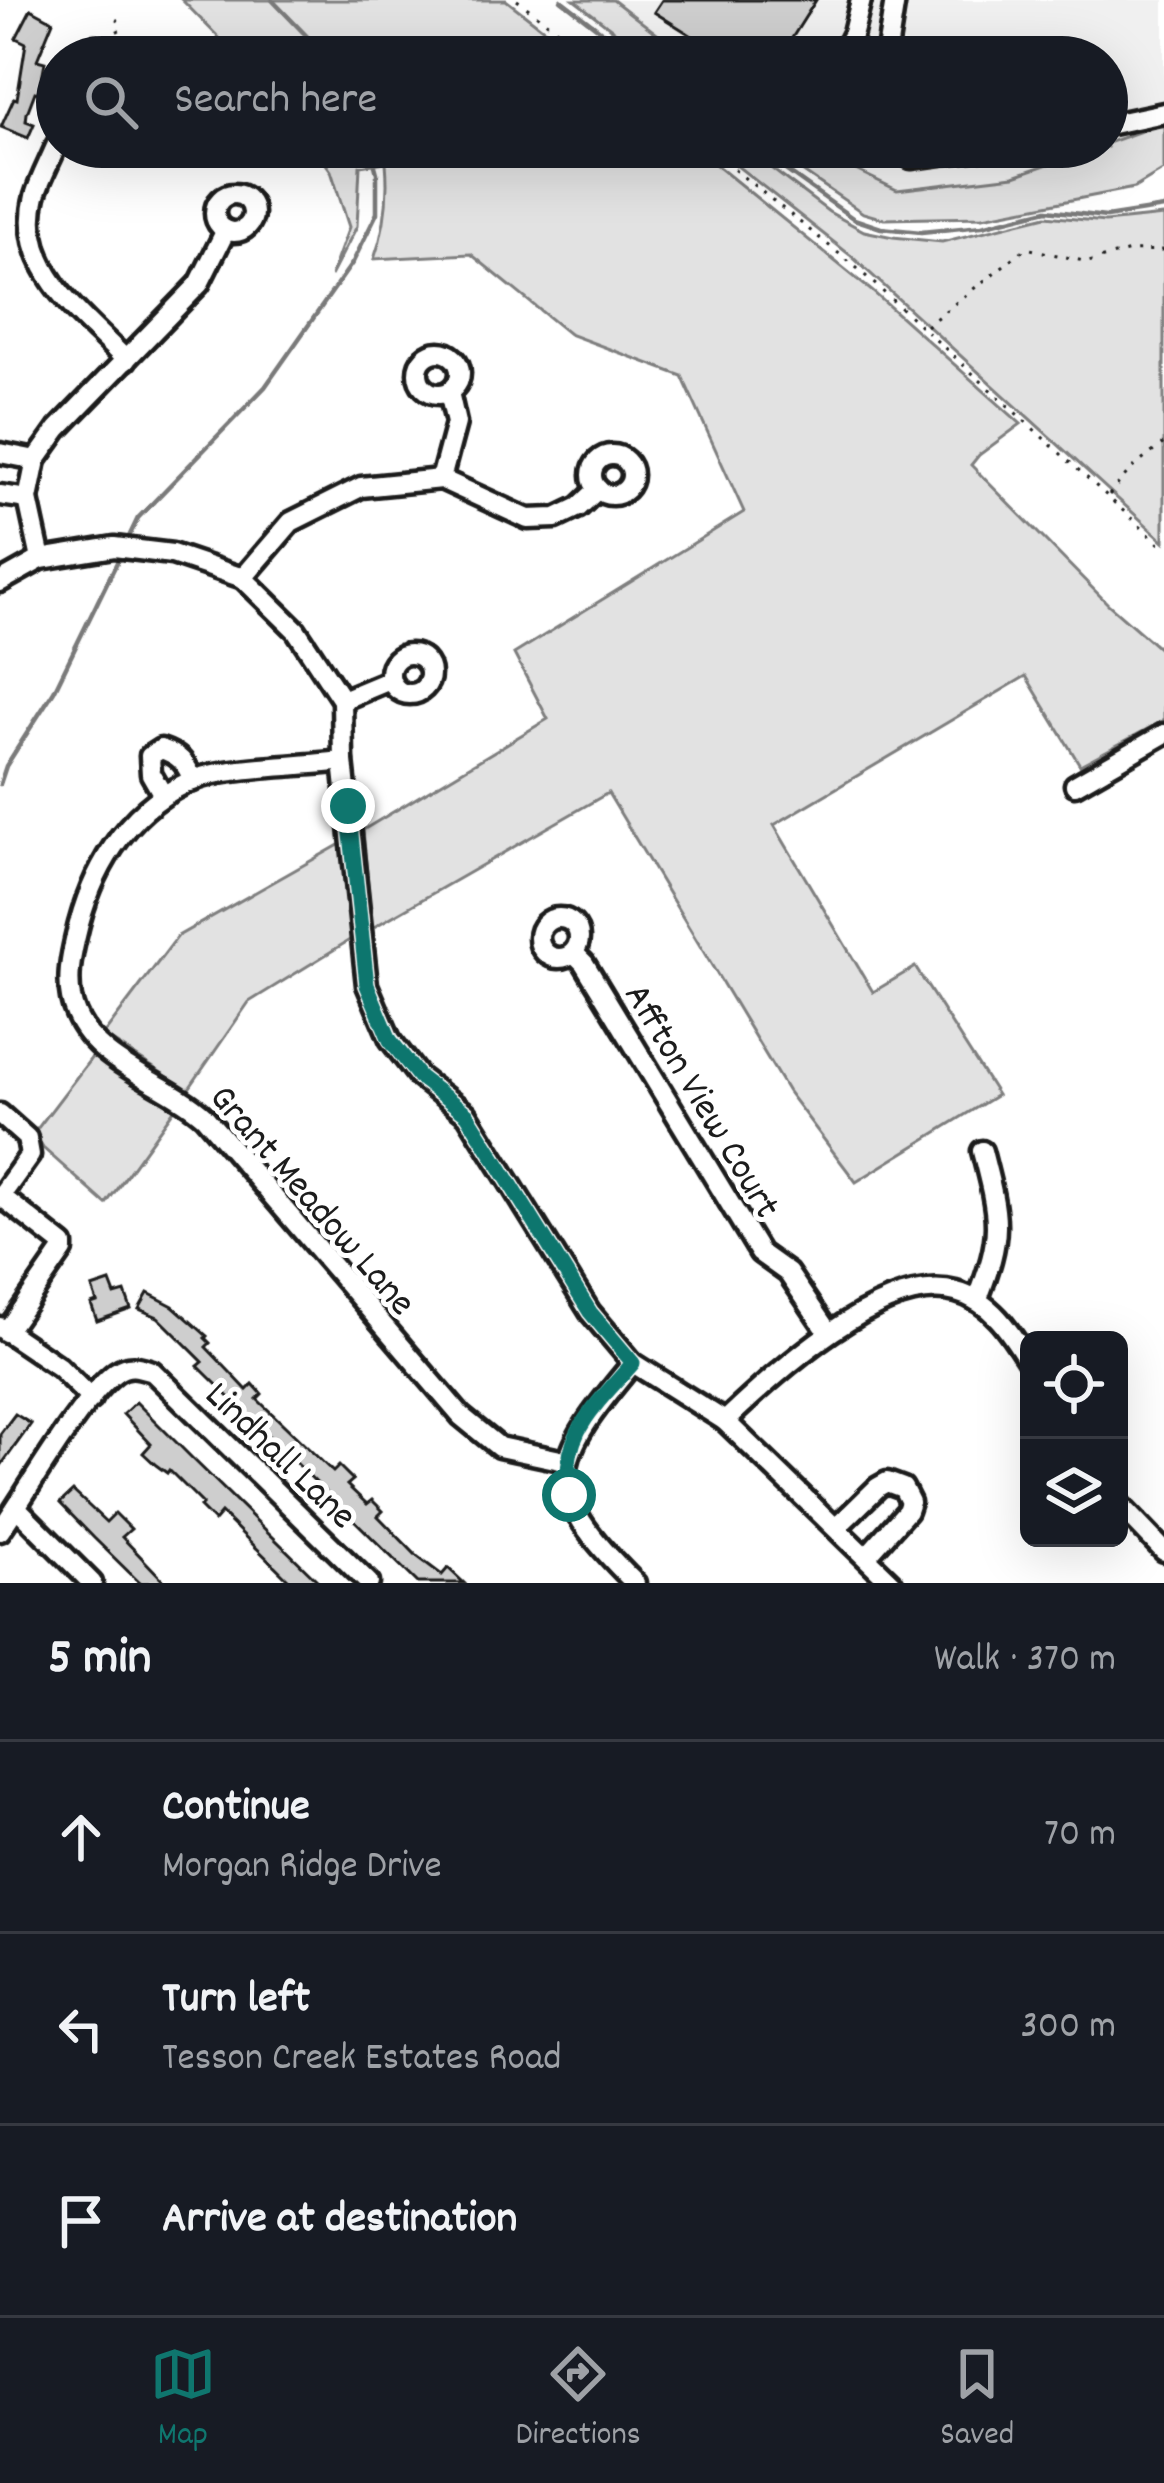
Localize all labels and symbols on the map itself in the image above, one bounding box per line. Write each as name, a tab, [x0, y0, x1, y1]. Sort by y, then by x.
route end	[321, 779, 375, 833]
street label: Affton View Court	[607, 974, 791, 1230]
street label: Grant Meadow Lane	[194, 1074, 426, 1330]
street label: Lindhall Lane	[190, 1371, 367, 1544]
route start	[542, 1468, 596, 1522]

